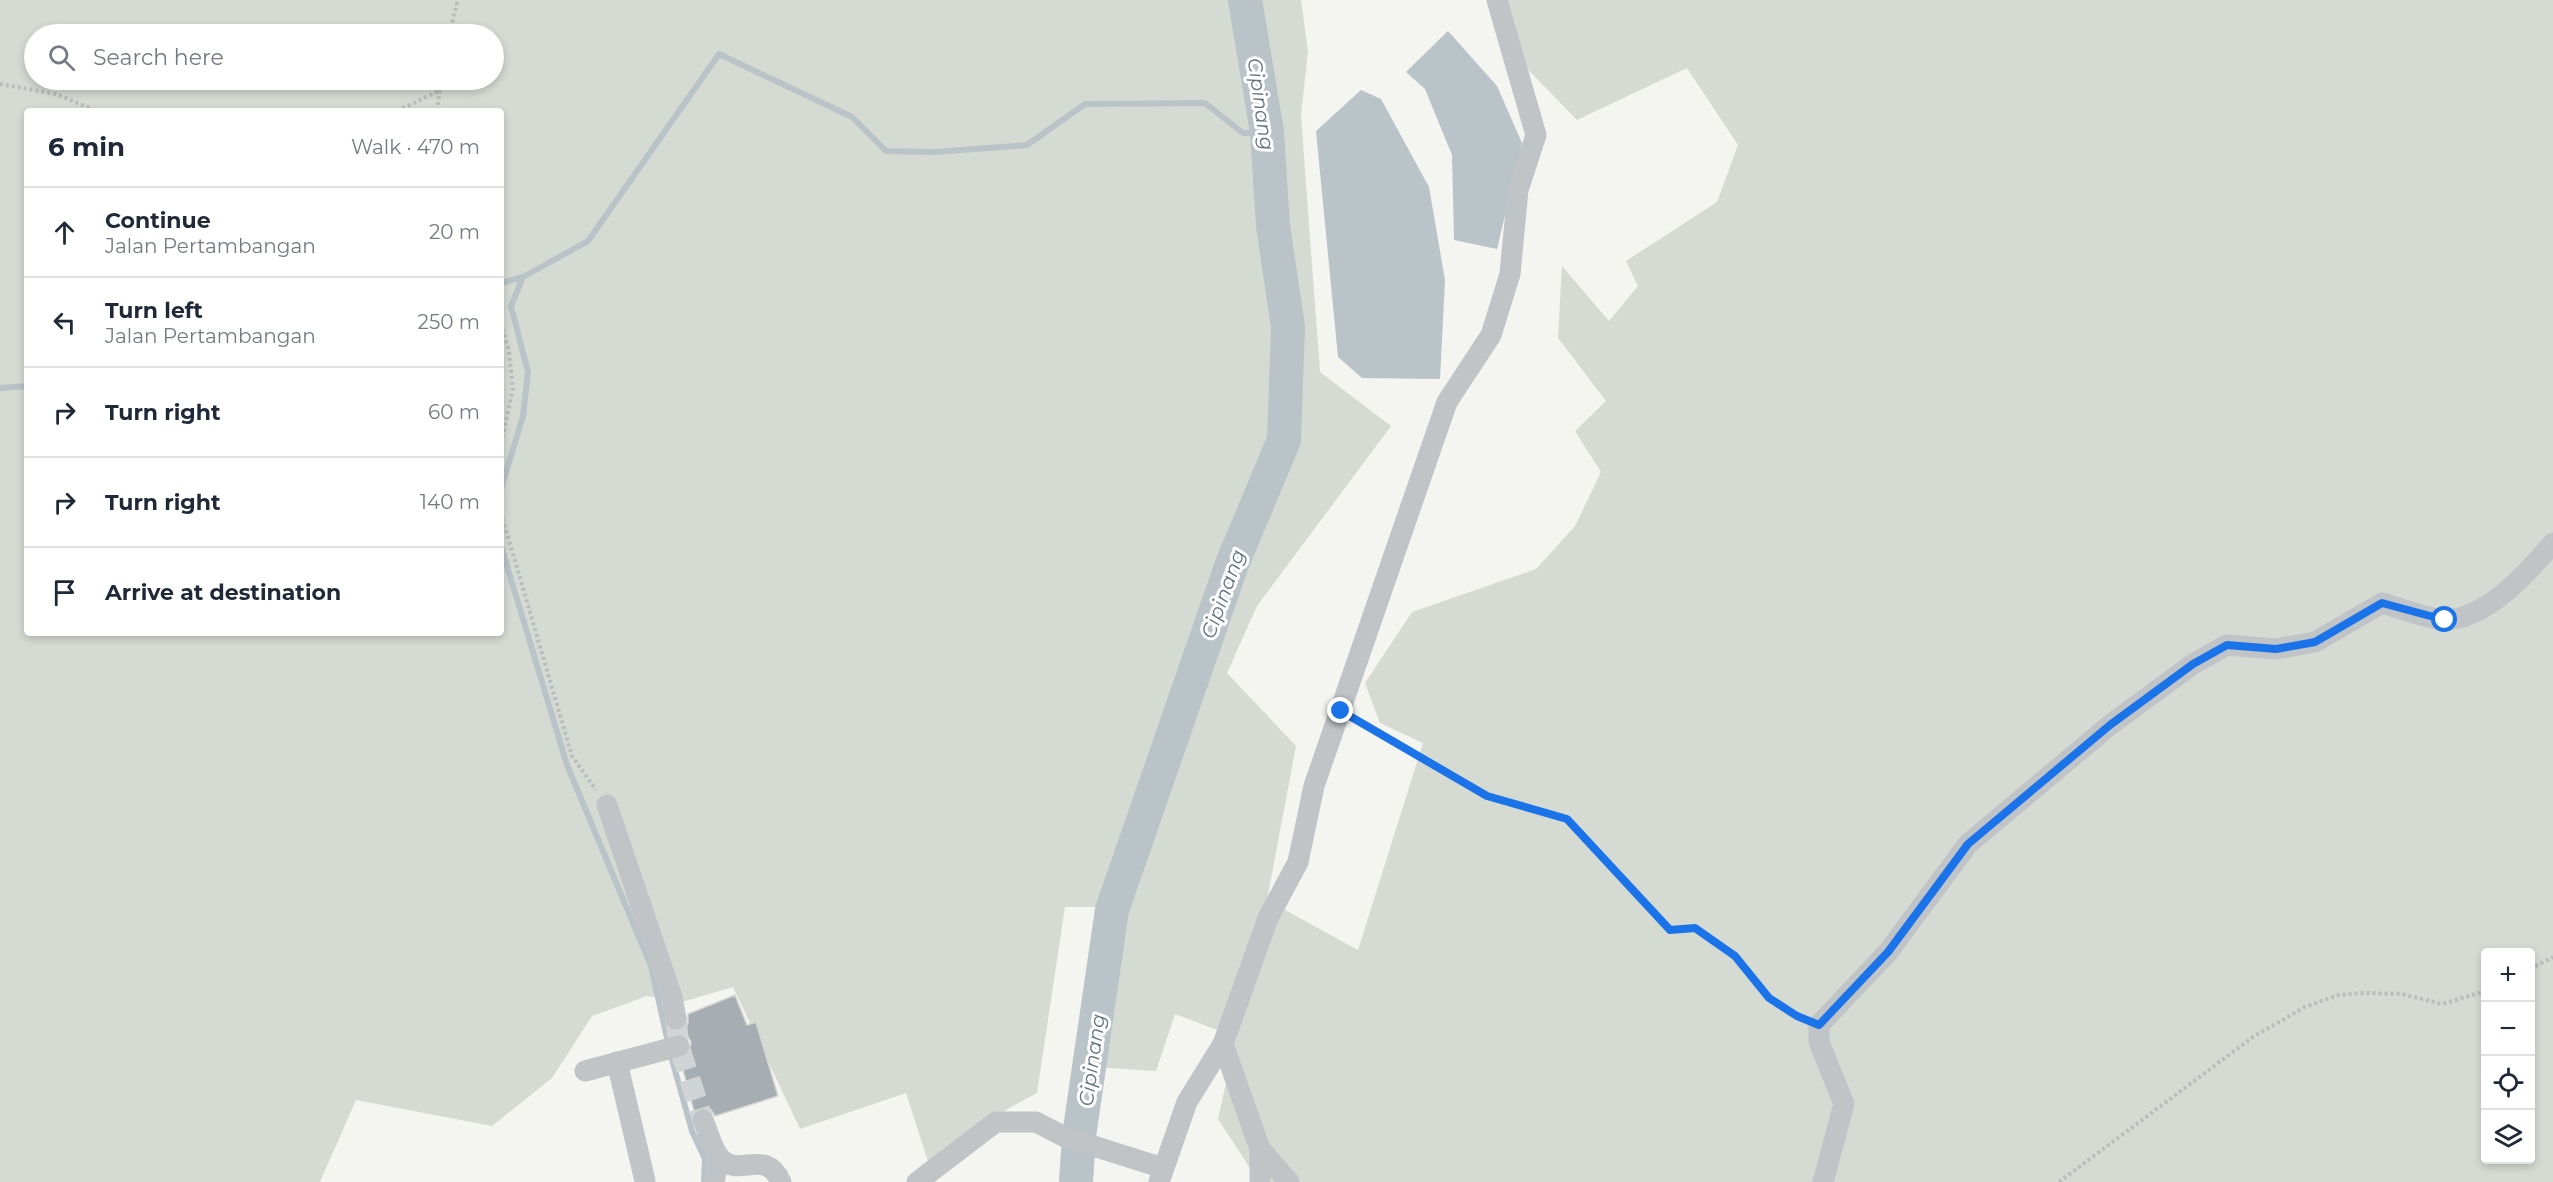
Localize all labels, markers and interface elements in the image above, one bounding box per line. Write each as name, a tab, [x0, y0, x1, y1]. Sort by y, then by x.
search box	[24, 24, 504, 90]
icon: search	[45, 41, 78, 74]
text: Search here	[93, 44, 224, 71]
water label: Cipinang	[1243, 56, 1279, 152]
text: 6 min	[48, 131, 125, 163]
text: Walk · 470 m	[351, 135, 480, 159]
text: Continue	[105, 207, 211, 234]
icon: ahead	[48, 216, 81, 249]
text: 20 m	[429, 220, 480, 244]
text: Jalan Pertambangan	[105, 234, 316, 258]
text: Turn left	[105, 297, 203, 324]
icon: left	[48, 306, 81, 339]
text: 250 m	[418, 310, 480, 334]
text: Jalan Pertambangan	[105, 324, 316, 348]
icon: right	[48, 396, 81, 429]
text: Turn right	[105, 399, 220, 426]
text: 60 m	[428, 400, 480, 424]
icon: right	[48, 486, 81, 519]
text: Turn right	[105, 489, 220, 516]
text: 140 m	[420, 490, 480, 514]
water label: Cipinang	[1196, 546, 1250, 642]
icon: arrive	[48, 576, 81, 609]
text: Arrive at destination	[105, 579, 341, 606]
route start	[2431, 606, 2457, 632]
route end	[1327, 697, 1353, 723]
map controls	[2481, 948, 2535, 1164]
button: +	[2481, 948, 2535, 1002]
button: −	[2481, 1002, 2535, 1056]
water label: Cipinang	[1074, 1012, 1110, 1108]
button: locate	[2481, 1056, 2535, 1110]
button: layers	[2481, 1110, 2535, 1164]

